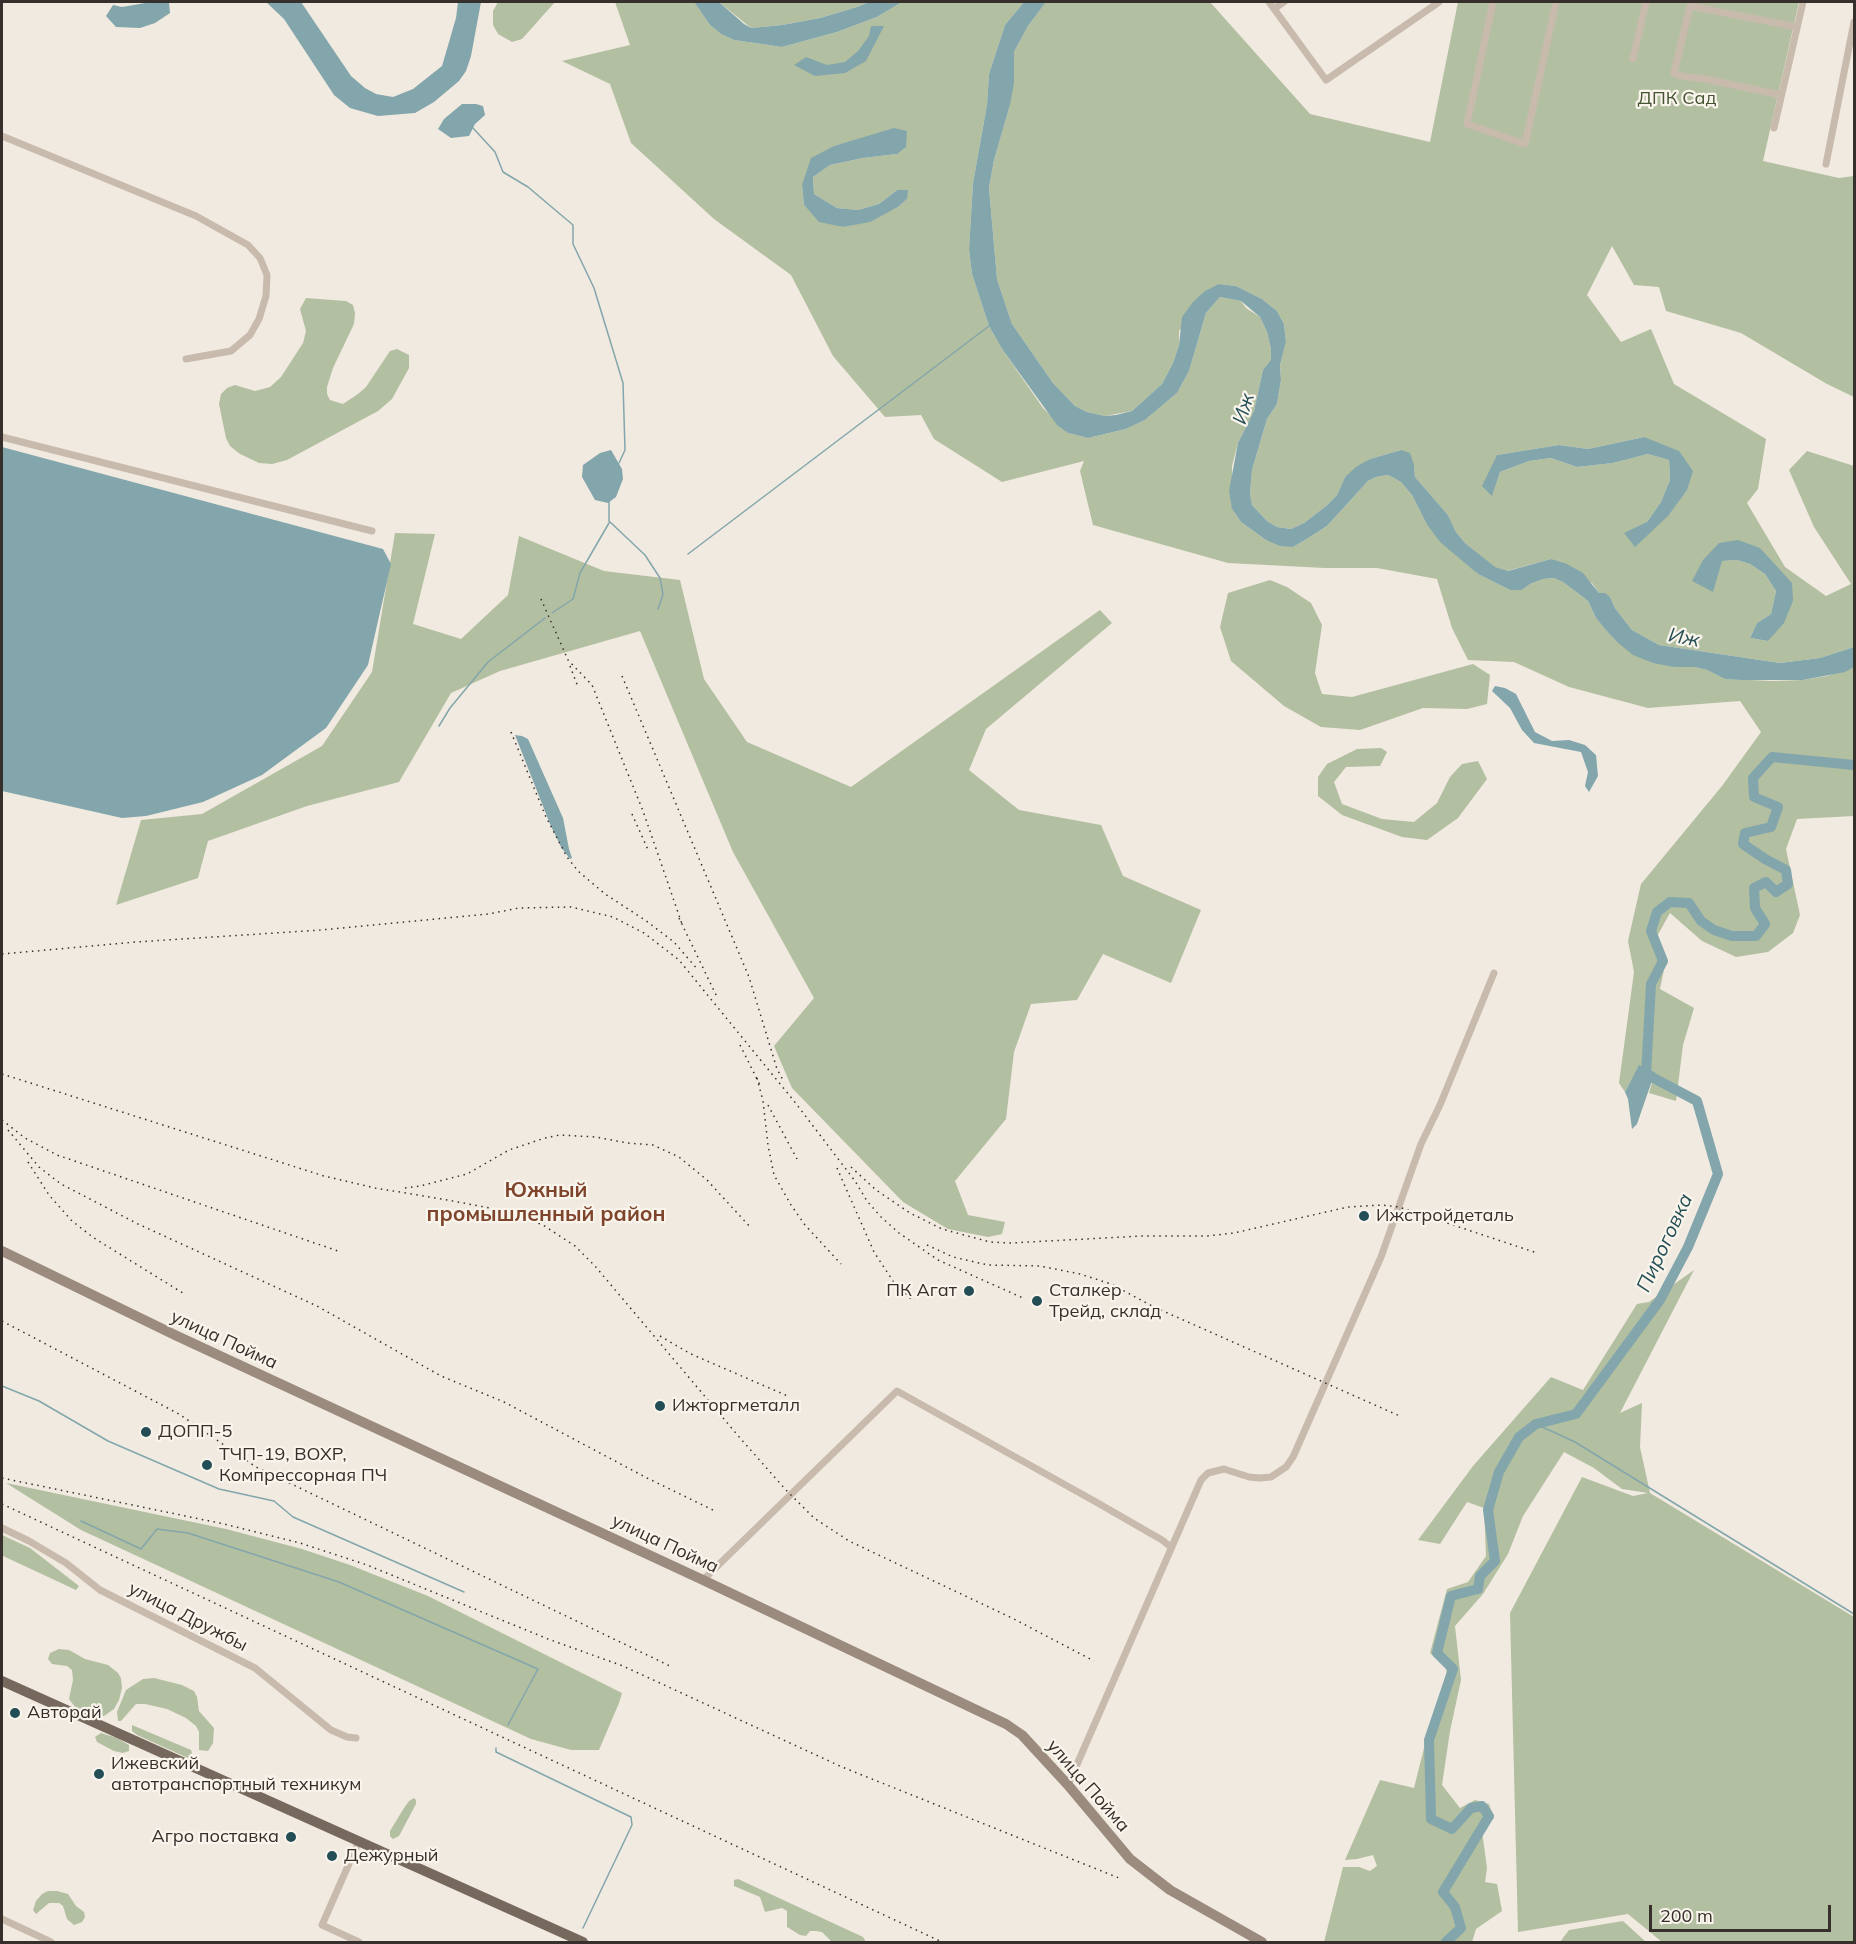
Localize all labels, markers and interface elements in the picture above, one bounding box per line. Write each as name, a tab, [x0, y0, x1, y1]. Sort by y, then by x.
park label: ДПК Сад	[1638, 88, 1716, 110]
water label: Иж	[1228, 391, 1260, 427]
water label: Иж	[1666, 623, 1702, 653]
district label: Южный промышленный район	[426, 1178, 666, 1228]
water label: Пироговка	[1632, 1190, 1698, 1296]
place label: Ижстройдеталь	[1376, 1205, 1514, 1227]
marker: Ижстройдеталь	[1357, 1209, 1371, 1223]
place label: ПК Агат	[886, 1280, 957, 1302]
place label: Сталкер Трейд, склад	[1049, 1280, 1161, 1322]
marker: ПК Агат	[962, 1284, 976, 1298]
marker: Сталкер Трейд, склад	[1030, 1294, 1044, 1308]
street label: улица Пойма	[167, 1306, 281, 1374]
place label: Ижторгметалл	[672, 1395, 800, 1417]
marker: Ижторгметалл	[653, 1399, 667, 1413]
place label: ДОПП-5	[158, 1421, 232, 1443]
marker: ДОПП-5	[139, 1425, 153, 1439]
place label: ТЧП-19, ВОХР, Компрессорная ПЧ	[219, 1444, 387, 1486]
marker: ТЧП-19, ВОХР, Компрессорная ПЧ	[200, 1458, 214, 1472]
street label: улица Пойма	[608, 1510, 722, 1578]
street label: улица Дружбы	[125, 1578, 251, 1656]
place label: Авторай	[27, 1702, 102, 1724]
marker: Авторай	[8, 1706, 22, 1720]
street label: улица Пойма	[1042, 1735, 1134, 1837]
place label: Ижевский автотранспортный техникум	[111, 1753, 361, 1796]
marker: Ижевский автотранспортный техникум	[92, 1767, 106, 1781]
place label: Агро поставка	[151, 1826, 279, 1848]
marker: Агро поставка	[284, 1830, 298, 1844]
place label: Дежурный	[344, 1845, 439, 1867]
marker: Дежурный	[325, 1849, 339, 1863]
scale bar	[1652, 1893, 1834, 1931]
text: 200 m	[1660, 1904, 1713, 1927]

